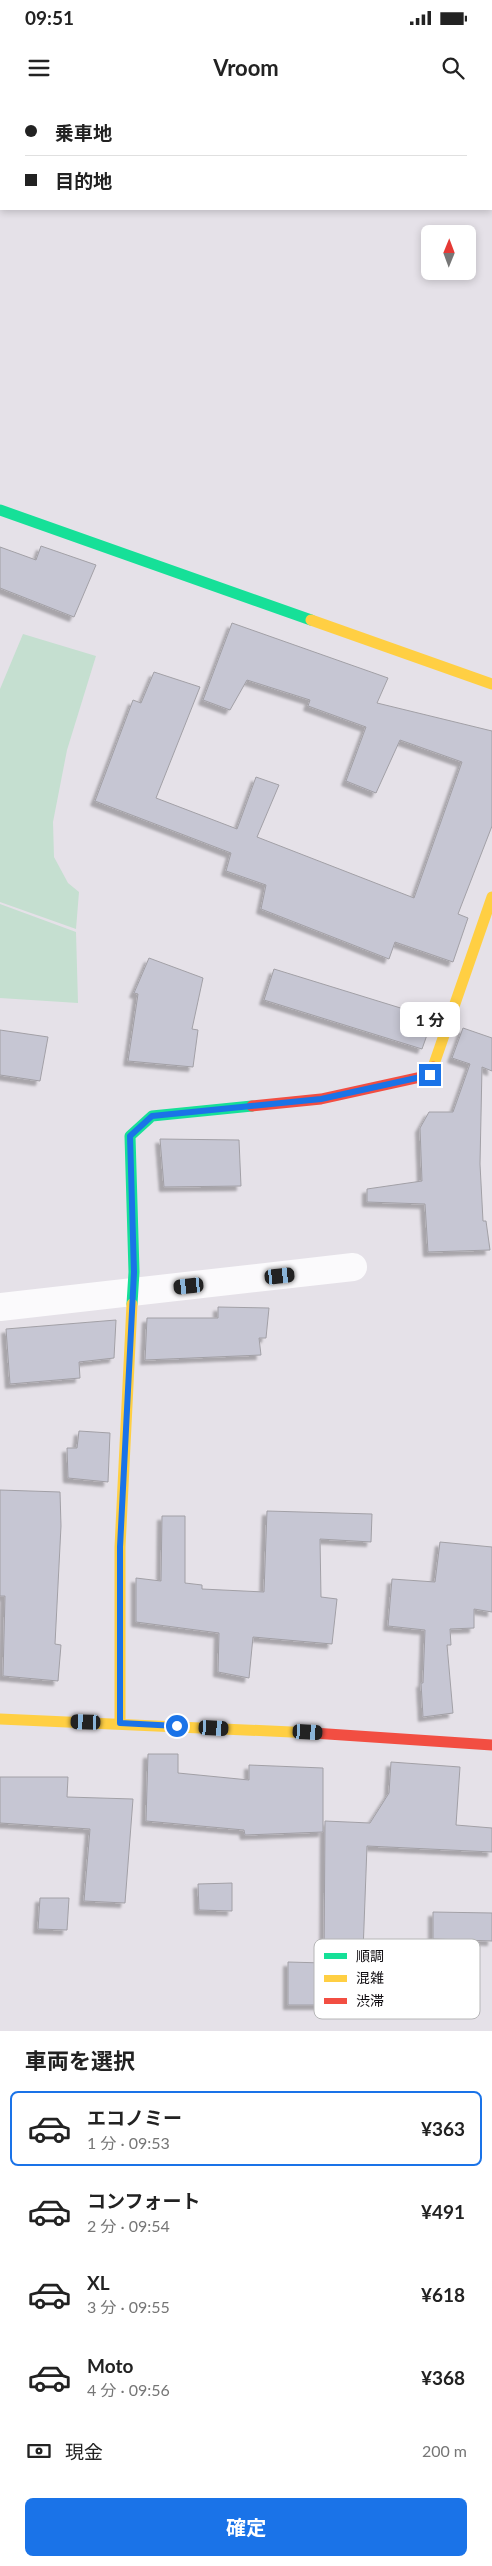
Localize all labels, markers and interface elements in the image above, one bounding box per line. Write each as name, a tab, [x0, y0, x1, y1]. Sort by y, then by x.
text: 09:51	[25, 6, 74, 29]
icon: menu	[25, 54, 53, 82]
text: Vroom	[213, 54, 279, 81]
icon: search	[439, 54, 467, 82]
text: 乗車地	[55, 121, 112, 144]
text: 目的地	[55, 169, 112, 192]
north arrow	[421, 225, 476, 280]
map controls	[421, 225, 476, 280]
callout: 1 分	[400, 1002, 460, 1038]
text: 1 分	[415, 1010, 445, 1029]
route end	[419, 1064, 441, 1086]
car	[264, 1267, 295, 1285]
car	[173, 1277, 204, 1295]
car	[70, 1714, 101, 1730]
route start	[166, 1715, 188, 1737]
car	[198, 1720, 229, 1736]
car	[292, 1724, 323, 1740]
legend	[314, 1939, 480, 2019]
text: 順調	[356, 1947, 384, 1964]
text: 混雑	[356, 1969, 384, 1986]
text: 渋滞	[356, 1992, 384, 2009]
text: 車両を選択	[25, 2047, 135, 2074]
icon: car	[27, 2106, 72, 2151]
text: エコノミー	[87, 2106, 182, 2129]
text: ¥363	[421, 2117, 465, 2140]
text: 1 分 · 09:53	[87, 2133, 170, 2152]
icon: car	[27, 2189, 72, 2234]
text: コンフォート	[87, 2189, 200, 2212]
text: ¥491	[421, 2200, 465, 2223]
text: 2 分 · 09:54	[87, 2216, 170, 2235]
text: XL	[87, 2271, 110, 2294]
icon: car	[27, 2272, 72, 2317]
text: ¥618	[421, 2283, 465, 2306]
text: 3 分 · 09:55	[87, 2297, 170, 2316]
text: Moto	[87, 2354, 133, 2377]
icon: car	[27, 2355, 72, 2400]
text: ¥368	[421, 2366, 465, 2389]
text: 4 分 · 09:56	[87, 2380, 170, 2399]
icon: cash	[25, 2437, 53, 2465]
text: 現金	[65, 2440, 103, 2463]
text: 200 m	[422, 2441, 467, 2460]
button: 確定	[25, 2498, 467, 2556]

